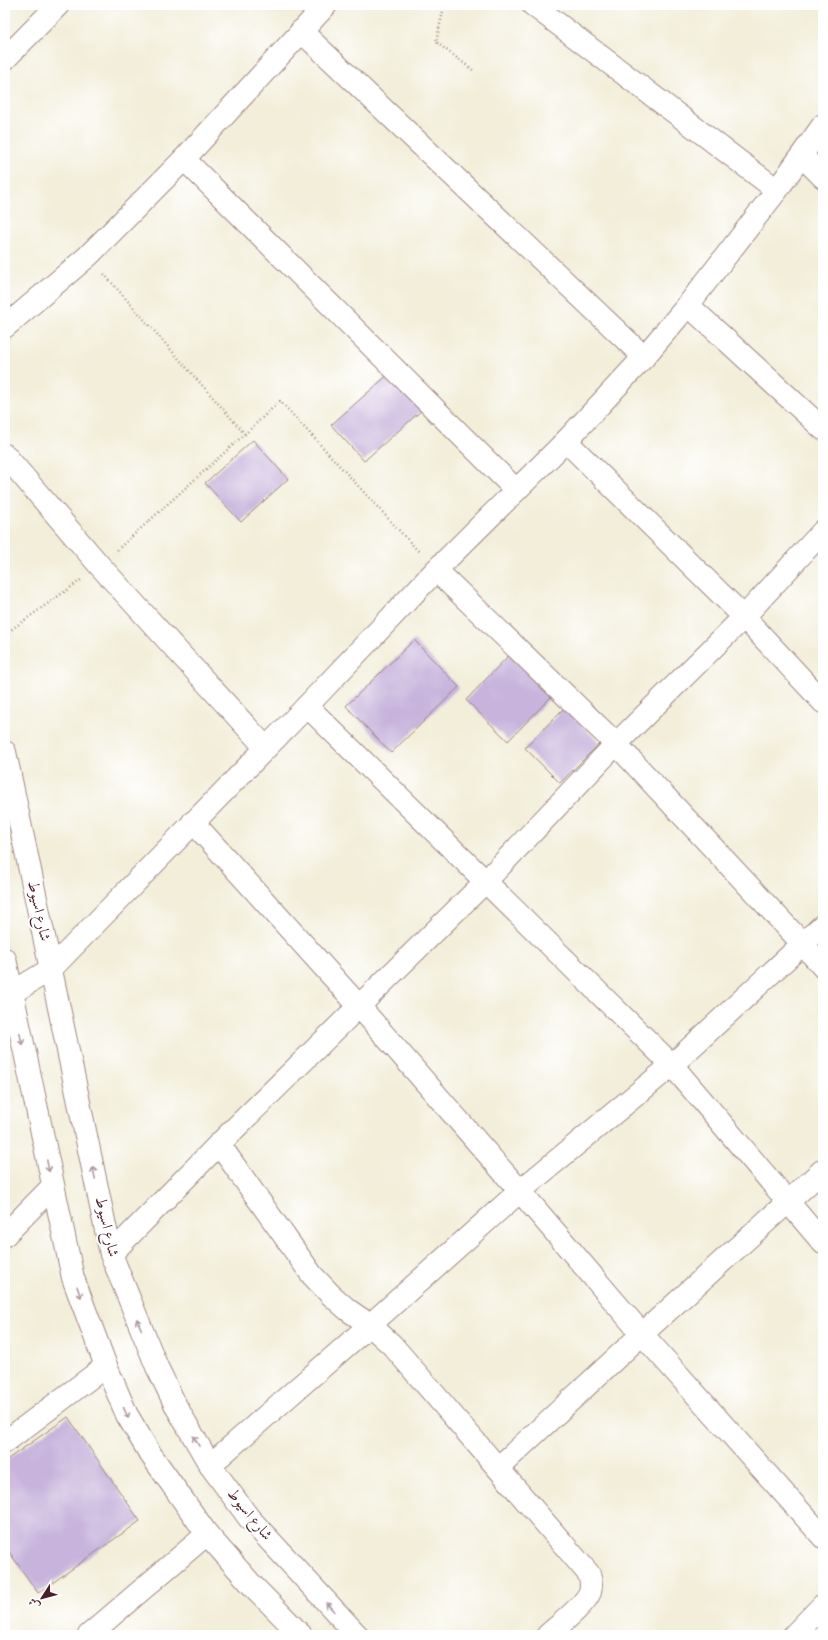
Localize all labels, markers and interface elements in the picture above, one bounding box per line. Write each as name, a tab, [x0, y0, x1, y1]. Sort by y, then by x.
street label: شارع اسيوط	[20, 879, 55, 943]
one-way arrow	[18, 1032, 26, 1045]
one-way arrow	[45, 1159, 53, 1172]
one-way arrow	[90, 1167, 98, 1180]
street label: شارع اسيوط	[88, 1195, 123, 1260]
one-way arrow	[75, 1286, 83, 1298]
one-way arrow	[134, 1319, 142, 1331]
one-way arrow	[123, 1407, 130, 1419]
one-way arrow	[192, 1435, 200, 1447]
street label: شارع اسيوط	[221, 1484, 277, 1546]
north arrow	[22, 1578, 62, 1618]
text: ش	[26, 1594, 44, 1612]
one-way arrow	[325, 1602, 335, 1612]

